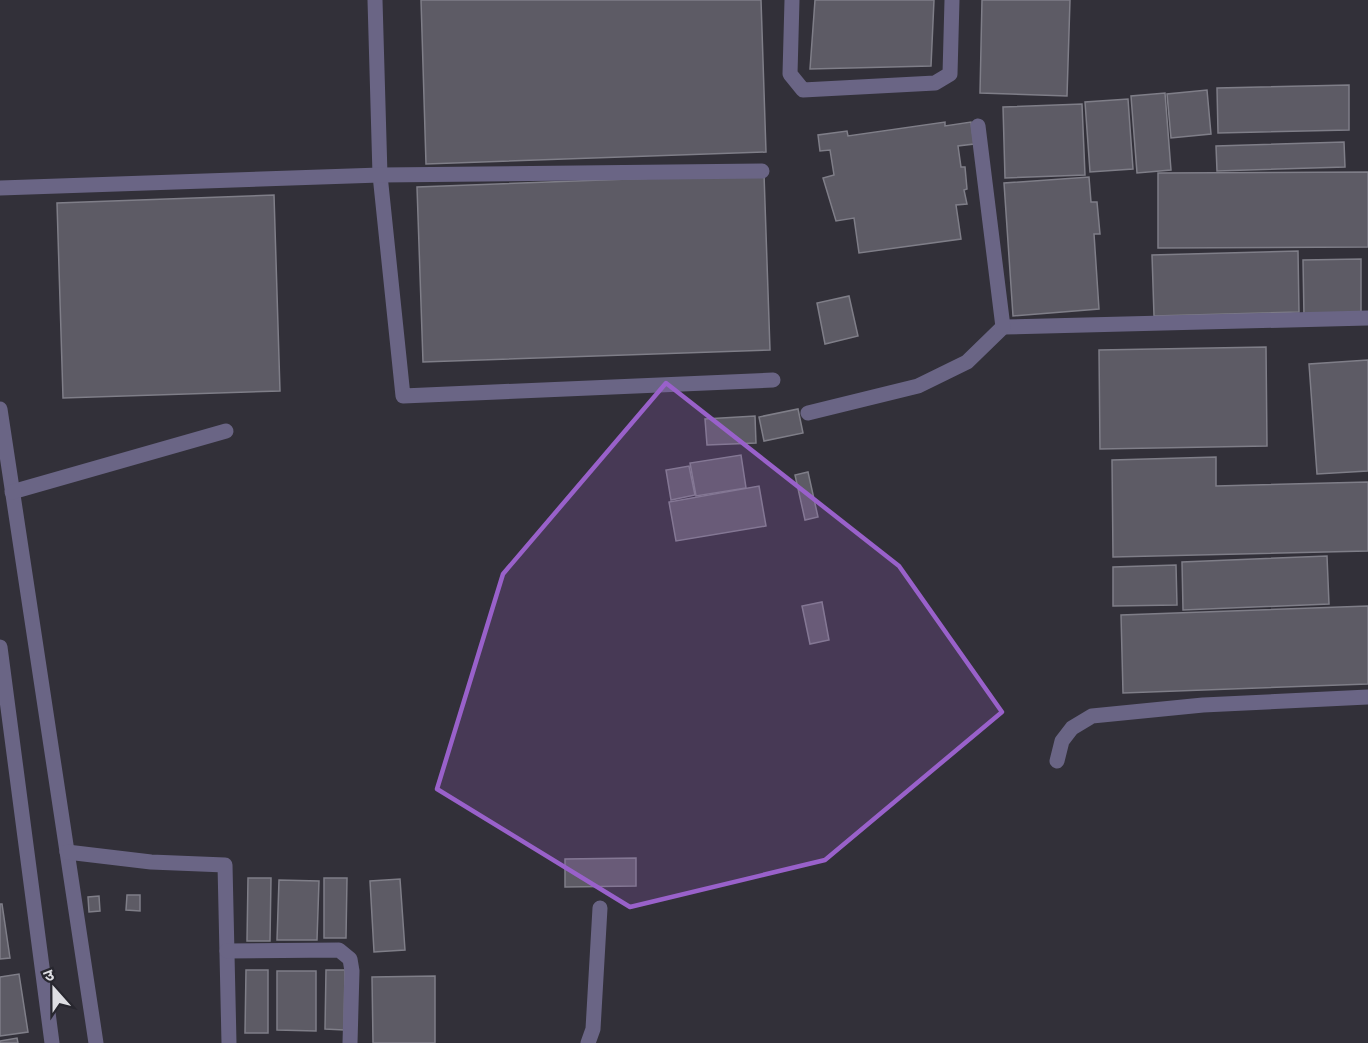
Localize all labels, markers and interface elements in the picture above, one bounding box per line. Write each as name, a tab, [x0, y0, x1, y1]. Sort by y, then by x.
north arrow	[24, 959, 84, 1019]
text: उ	[41, 964, 57, 986]

